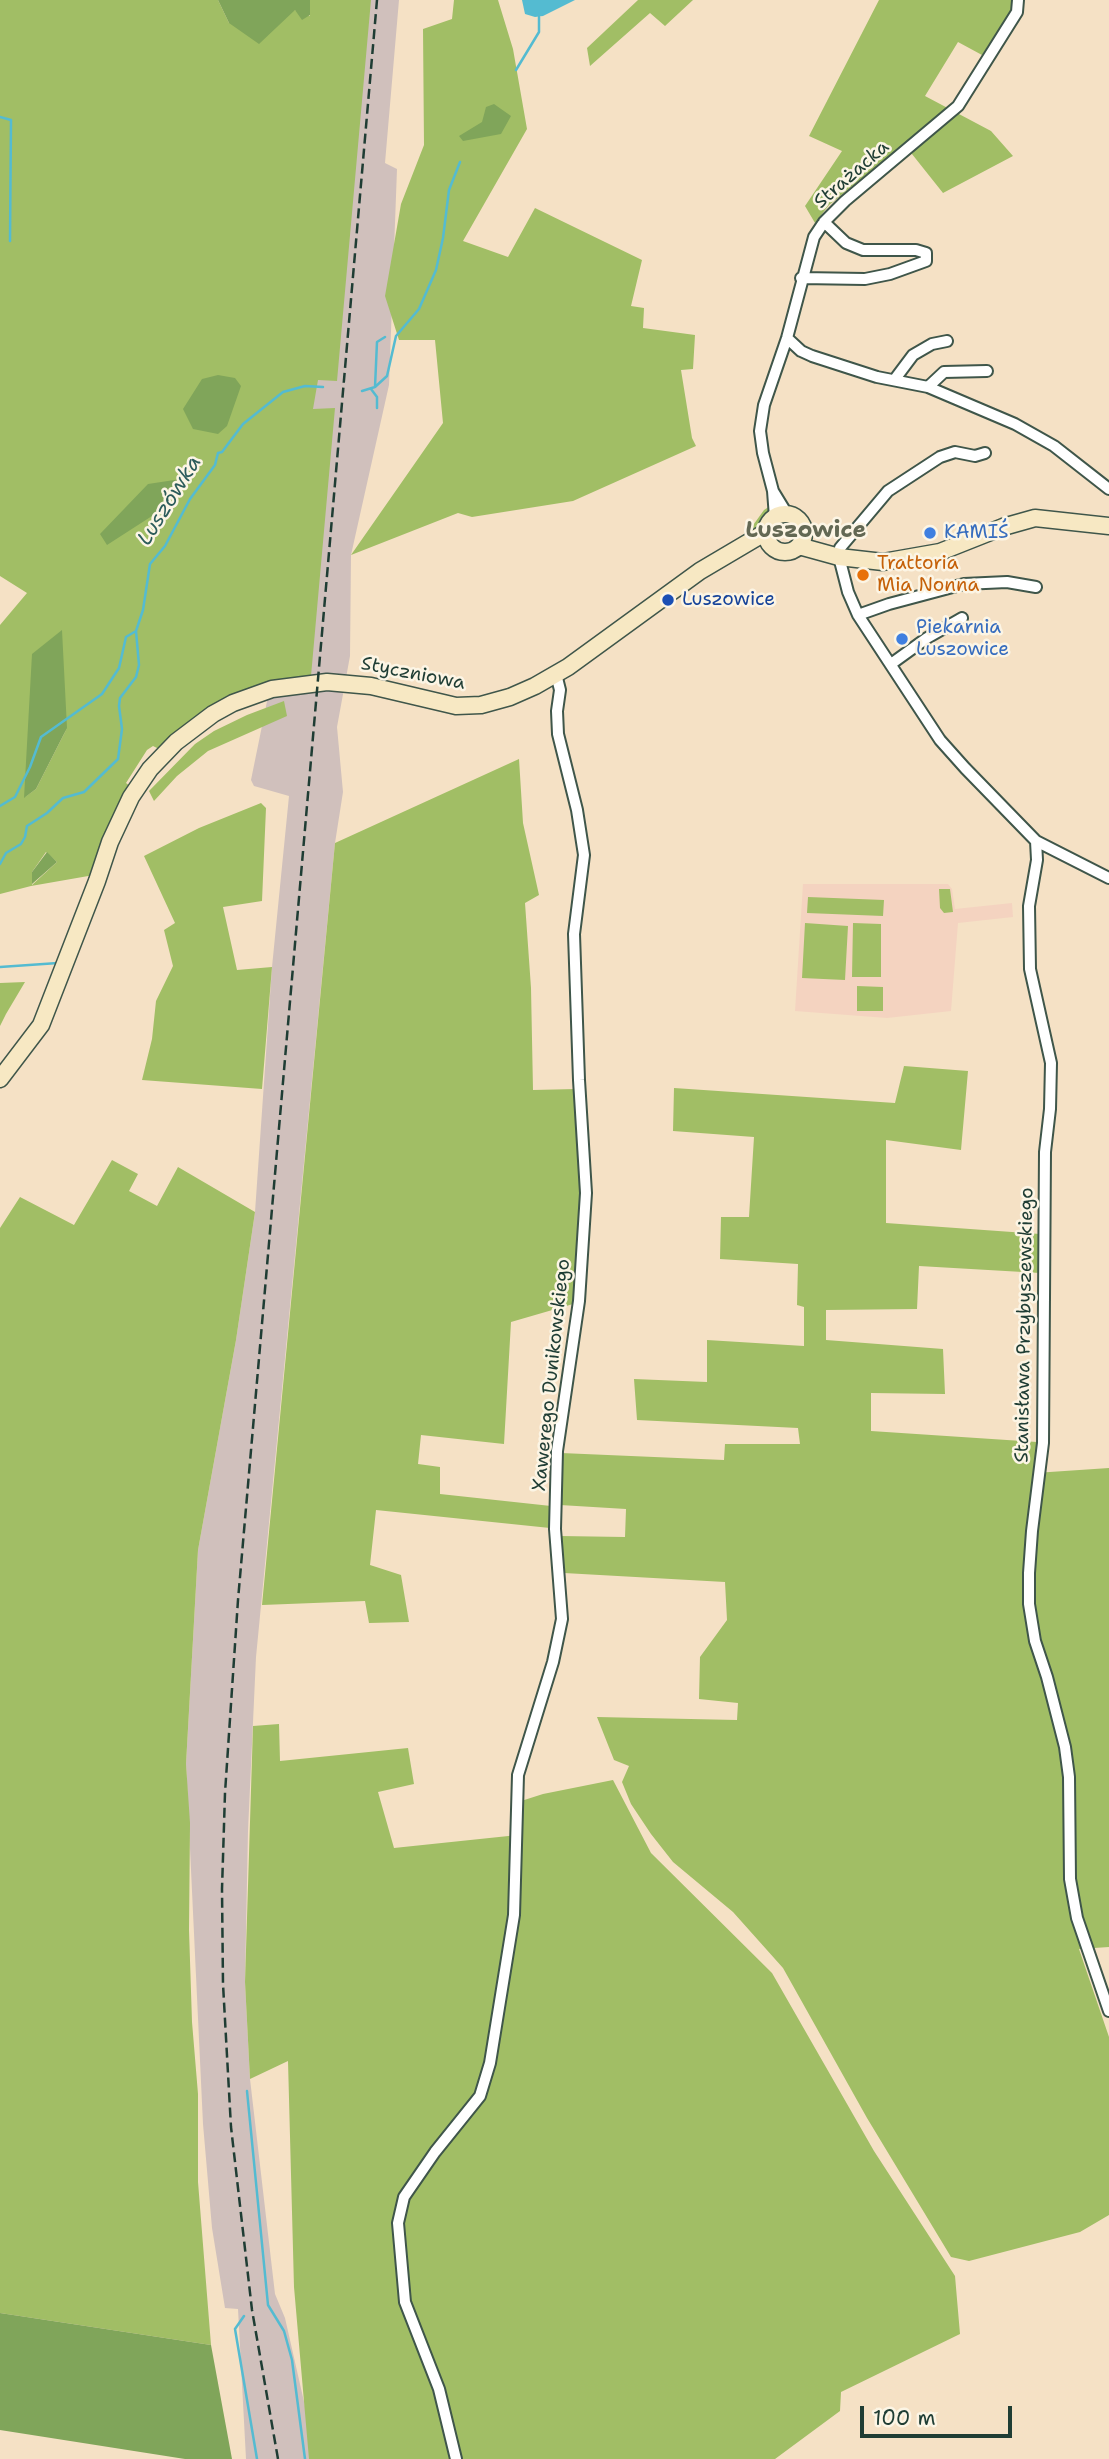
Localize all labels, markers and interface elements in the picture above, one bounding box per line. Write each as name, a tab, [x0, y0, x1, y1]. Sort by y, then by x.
street label: Strażacka	[810, 136, 894, 214]
water label: Luszówka	[133, 452, 207, 550]
district label: Luszowice	[746, 517, 866, 545]
place label: KAMIŚ	[944, 522, 1008, 544]
marker: KAMIŚ	[922, 525, 938, 541]
place label: Trattoria Mia Nonna	[877, 553, 979, 597]
marker: Trattoria Mia Nonna	[855, 567, 871, 583]
place label: Luszowice	[682, 589, 775, 611]
marker: Luszowice	[660, 592, 676, 608]
place label: Piekarnia Luszowice	[916, 617, 1009, 661]
marker: Piekarnia Luszowice	[894, 631, 910, 647]
street label: Styczniowa	[359, 653, 467, 695]
street label: Stanisława Przybyszewskiego	[1011, 1187, 1039, 1463]
street label: Xawerego Dunikowskiego	[528, 1258, 576, 1492]
scale bar	[864, 2392, 1016, 2436]
text: 100 m	[873, 2404, 936, 2432]

